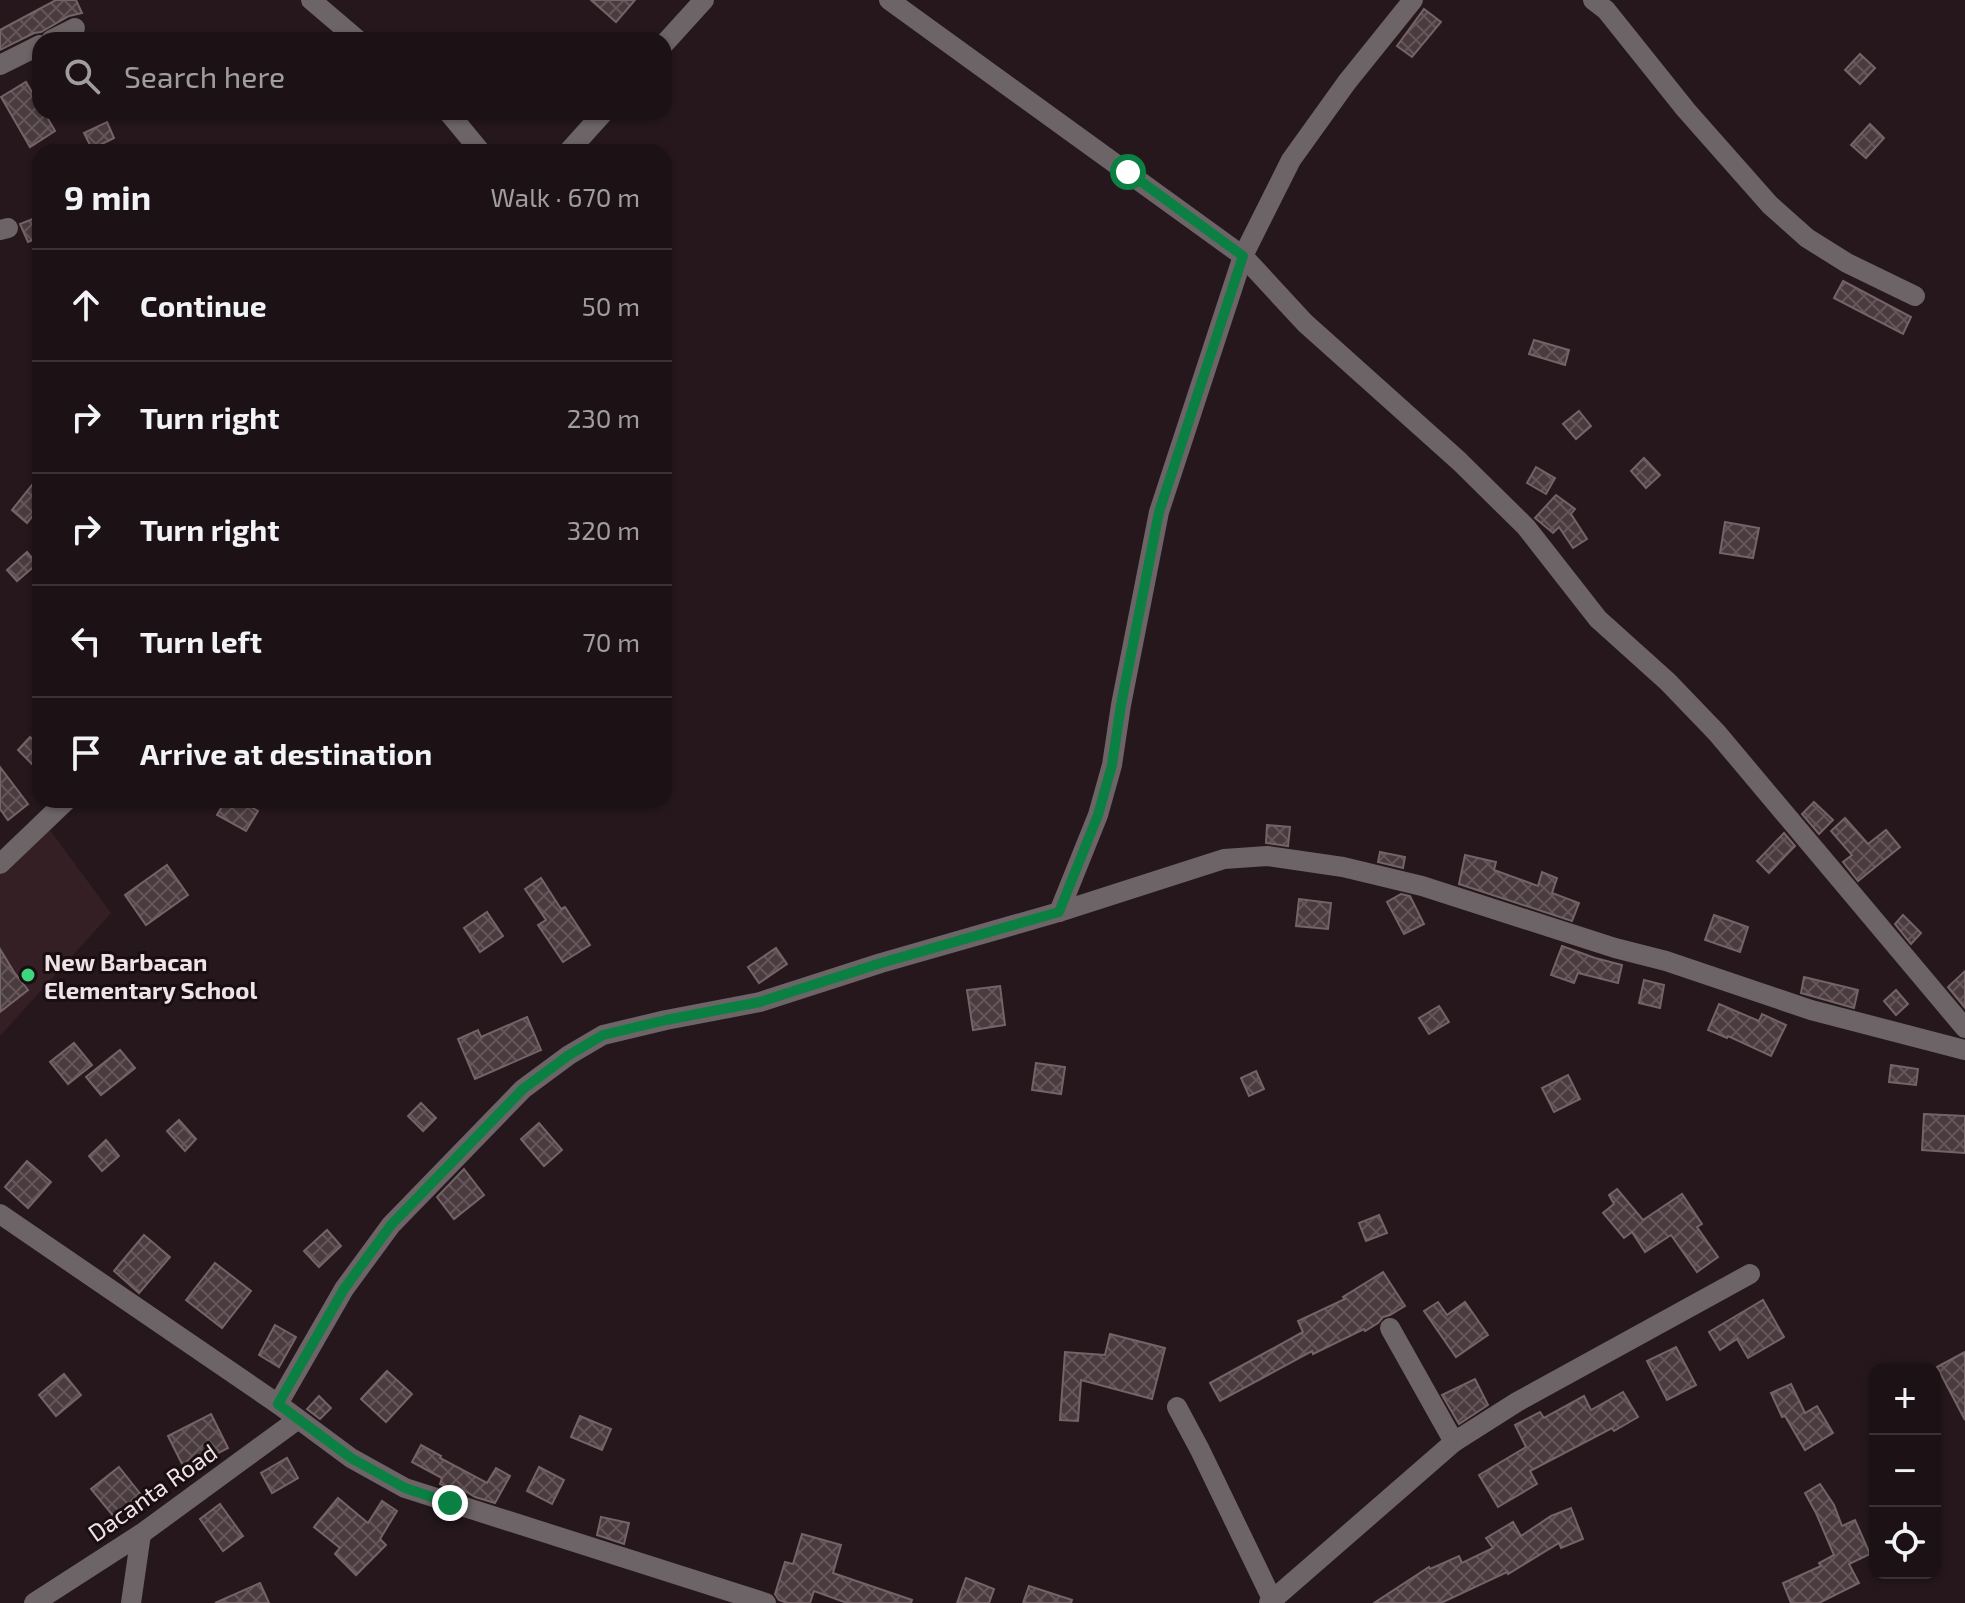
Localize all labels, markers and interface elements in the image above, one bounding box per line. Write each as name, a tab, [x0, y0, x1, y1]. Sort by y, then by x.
search box	[32, 32, 672, 120]
icon: search	[60, 54, 104, 98]
text: Search here	[124, 58, 285, 94]
route start	[1110, 154, 1146, 190]
text: 9 min	[64, 176, 151, 217]
text: Walk · 670 m	[491, 181, 640, 212]
icon: ahead	[64, 283, 108, 327]
text: Continue	[140, 287, 267, 323]
text: 50 m	[582, 290, 640, 321]
icon: right	[64, 395, 108, 439]
text: Turn right	[140, 399, 280, 435]
text: 230 m	[567, 402, 640, 433]
icon: right	[64, 507, 108, 551]
text: Turn right	[140, 511, 280, 547]
text: 320 m	[567, 514, 640, 545]
icon: left	[64, 619, 108, 663]
text: Turn left	[140, 623, 262, 659]
text: 70 m	[582, 626, 640, 657]
icon: arrive	[64, 731, 108, 775]
text: Arrive at destination	[140, 735, 432, 771]
place label: New Barbacan Elementary School	[44, 947, 257, 1004]
marker: New Barbacan Elementary School	[19, 966, 37, 984]
map controls	[1869, 1363, 1941, 1579]
button: +	[1869, 1363, 1941, 1435]
button: −	[1869, 1435, 1941, 1507]
street label: Dacanta Road	[82, 1437, 222, 1547]
route end	[432, 1485, 468, 1521]
button: locate	[1869, 1507, 1941, 1579]

